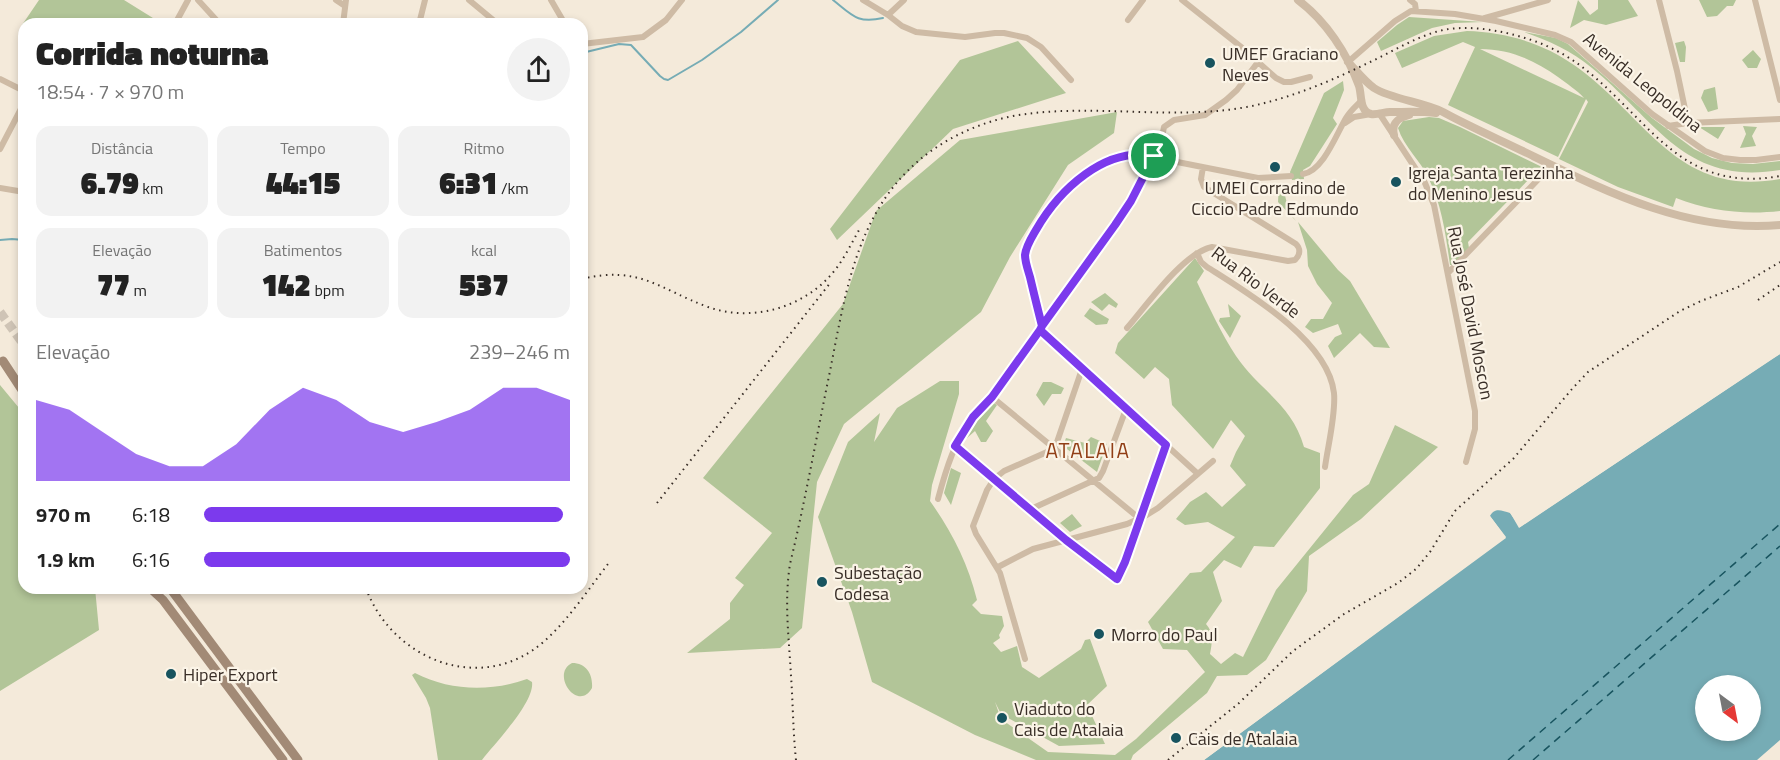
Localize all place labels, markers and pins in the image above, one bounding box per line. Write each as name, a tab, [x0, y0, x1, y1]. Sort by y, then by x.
place label: UMEF Graciano Neves	[1222, 40, 1338, 88]
marker: UMEF Graciano Neves	[1203, 56, 1217, 70]
pin	[1128, 130, 1179, 181]
place label: Igreja Santa Terezinha do Menino Jesus	[1408, 159, 1574, 207]
marker: UMEI Corradino de Ciccio Padre Edmundo	[1268, 160, 1282, 174]
place label: UMEI Corradino de Ciccio Padre Edmundo	[1191, 174, 1359, 222]
marker: Igreja Santa Terezinha do Menino Jesus	[1389, 175, 1403, 189]
place label: Subestação Codesa	[834, 559, 922, 607]
marker: Subestação Codesa	[815, 575, 829, 589]
place label: Morro do Paul	[1111, 621, 1218, 648]
marker: Morro do Paul	[1092, 627, 1106, 641]
place label: Hiper Export	[183, 661, 278, 688]
marker: Hiper Export	[164, 667, 178, 681]
place label: Viaduto do Cais de Atalaia	[1014, 695, 1124, 743]
marker: Viaduto do Cais de Atalaia	[995, 711, 1009, 725]
place label: Cais de Atalaia	[1188, 725, 1298, 752]
marker: Cais de Atalaia	[1169, 731, 1183, 745]

